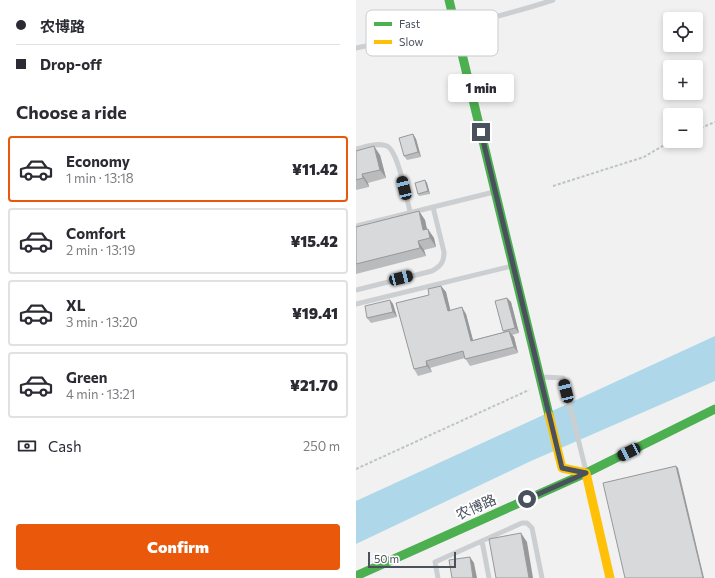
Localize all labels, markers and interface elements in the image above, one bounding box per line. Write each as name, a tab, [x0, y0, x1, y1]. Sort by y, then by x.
legend	[366, 10, 498, 56]
map controls	[663, 12, 703, 148]
button: locate	[663, 12, 703, 52]
text: 农博路	[40, 17, 85, 35]
text: Fast	[399, 17, 421, 30]
text: Slow	[399, 35, 424, 48]
text: Drop-off	[40, 55, 102, 73]
button: +	[663, 60, 703, 100]
callout: 1 min	[448, 74, 514, 102]
text: 1 min	[465, 80, 497, 96]
text: Choose a ride	[16, 101, 127, 123]
button: −	[663, 108, 703, 148]
route end	[472, 123, 490, 141]
icon: car	[18, 151, 54, 187]
text: Economy	[66, 152, 130, 170]
text: ¥11.42	[292, 160, 338, 178]
text: 1 min · 13:18	[66, 170, 134, 186]
car	[395, 175, 413, 201]
icon: car	[18, 223, 54, 259]
text: Comfort	[66, 224, 126, 242]
text: ¥15.42	[290, 232, 338, 250]
text: 2 min · 13:19	[66, 242, 135, 258]
car	[388, 269, 414, 287]
icon: car	[18, 295, 54, 331]
text: XL	[66, 296, 85, 314]
text: ¥19.41	[292, 304, 338, 322]
text: 3 min · 13:20	[66, 314, 138, 330]
icon: car	[18, 367, 54, 403]
text: Green	[66, 368, 107, 386]
text: ¥21.70	[290, 376, 338, 394]
car	[557, 378, 575, 404]
text: 4 min · 13:21	[66, 386, 135, 402]
icon: cash	[16, 435, 38, 457]
text: Cash	[48, 437, 82, 455]
text: 250 m	[303, 438, 340, 454]
car	[616, 441, 642, 463]
street label: 农博路	[453, 490, 498, 523]
route start	[518, 490, 536, 508]
button: Confirm	[16, 524, 340, 570]
scale bar	[368, 550, 456, 569]
text: 50 m	[374, 552, 399, 565]

